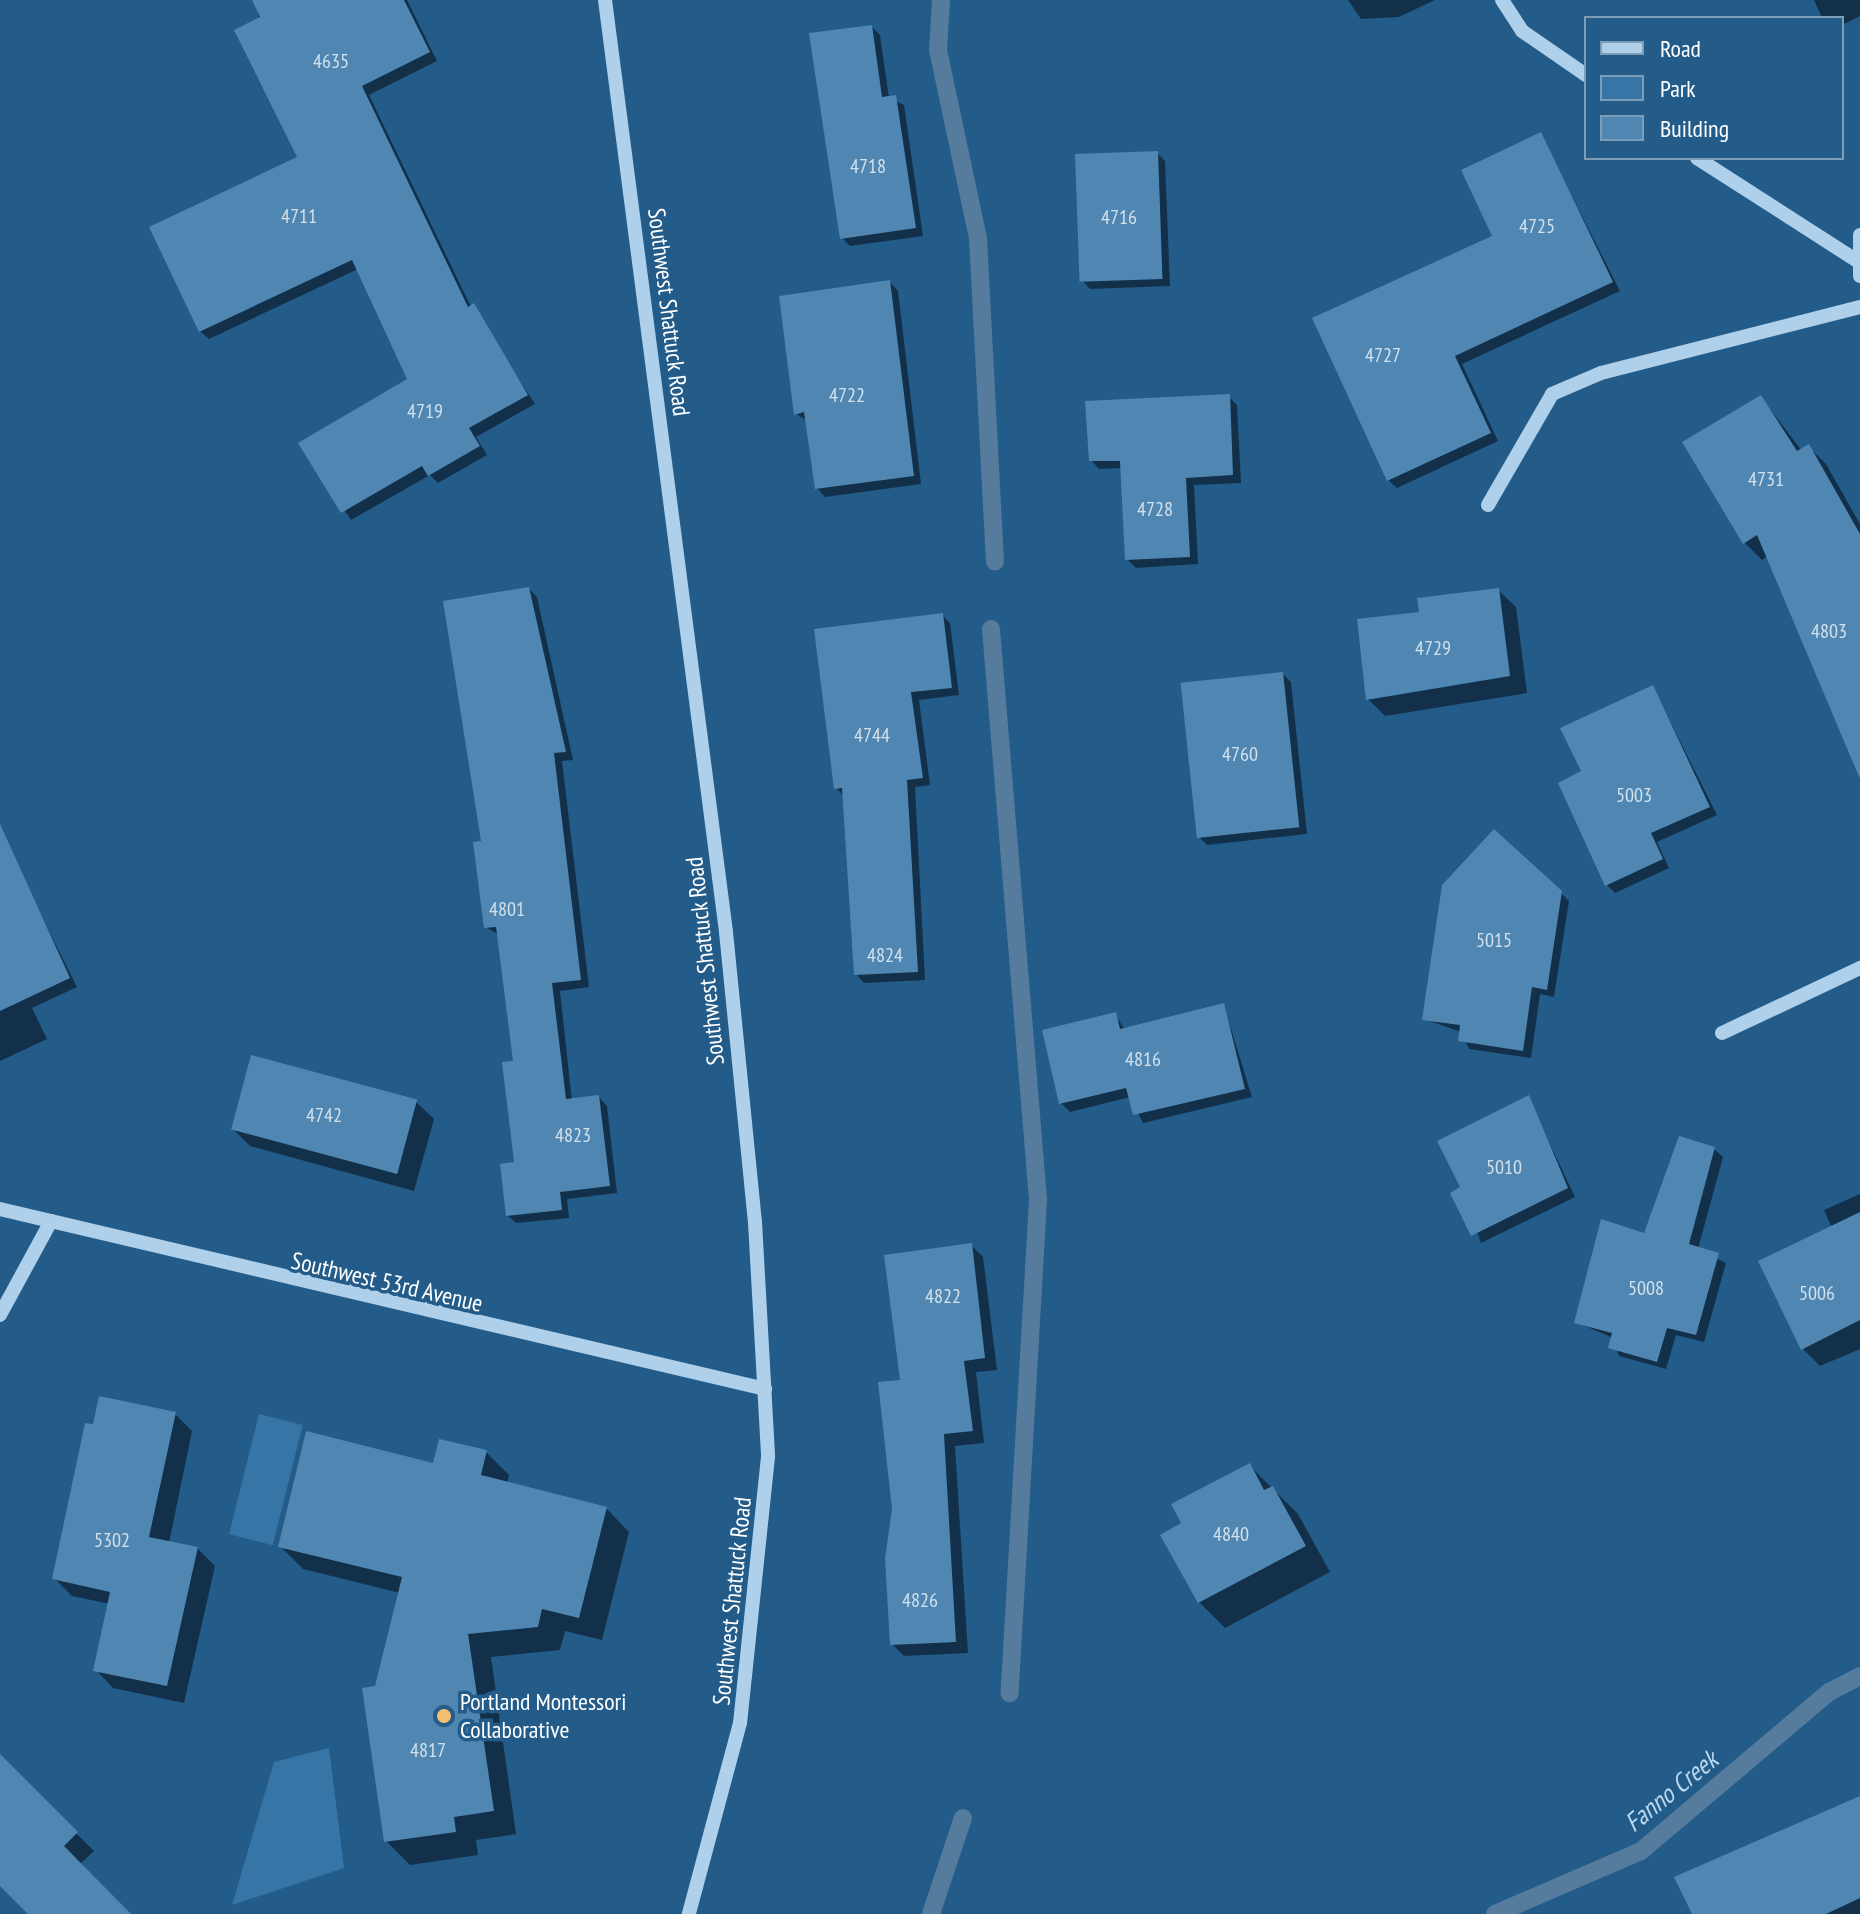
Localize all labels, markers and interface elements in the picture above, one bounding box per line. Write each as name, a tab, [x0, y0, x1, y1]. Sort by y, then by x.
legend	[1584, 16, 1844, 160]
text: Road	[1660, 33, 1701, 64]
house number: 4635	[313, 49, 349, 73]
text: Park	[1660, 73, 1696, 104]
text: Building	[1660, 113, 1729, 144]
house number: 4718	[850, 154, 886, 178]
house number: 4711	[281, 204, 317, 228]
house number: 4716	[1101, 205, 1137, 229]
street label: Southwest Shattuck Road	[642, 206, 696, 418]
house number: 4725	[1519, 214, 1555, 238]
house number: 4727	[1365, 343, 1401, 367]
house number: 4722	[829, 383, 865, 407]
house number: 4719	[407, 399, 443, 423]
house number: 4731	[1748, 467, 1784, 491]
house number: 4728	[1137, 497, 1173, 521]
house number: 4803	[1811, 619, 1847, 643]
house number: 4729	[1415, 636, 1451, 660]
house number: 4744	[854, 723, 890, 747]
house number: 4760	[1222, 742, 1258, 766]
house number: 5003	[1616, 783, 1652, 807]
street label: Southwest Shattuck Road	[680, 855, 730, 1067]
house number: 4801	[489, 897, 525, 921]
house number: 5015	[1476, 928, 1512, 952]
house number: 4824	[867, 943, 903, 967]
house number: 4816	[1125, 1047, 1161, 1071]
house number: 4742	[306, 1103, 342, 1127]
house number: 4823	[555, 1123, 591, 1147]
house number: 5010	[1486, 1155, 1522, 1179]
street label: Southwest 53rd Avenue	[288, 1246, 486, 1318]
house number: 5008	[1628, 1276, 1664, 1300]
house number: 5006	[1799, 1281, 1835, 1305]
house number: 4822	[925, 1284, 961, 1308]
street label: Southwest Shattuck Road	[707, 1495, 757, 1707]
house number: 4840	[1213, 1522, 1249, 1546]
house number: 5302	[94, 1528, 130, 1552]
house number: 4826	[902, 1588, 938, 1612]
place label: Portland Montessori Collaborative	[460, 1688, 626, 1744]
marker: Portland Montessori Collaborative	[435, 1707, 453, 1725]
house number: 4817	[410, 1738, 446, 1762]
water label: Fanno Creek	[1618, 1744, 1724, 1838]

